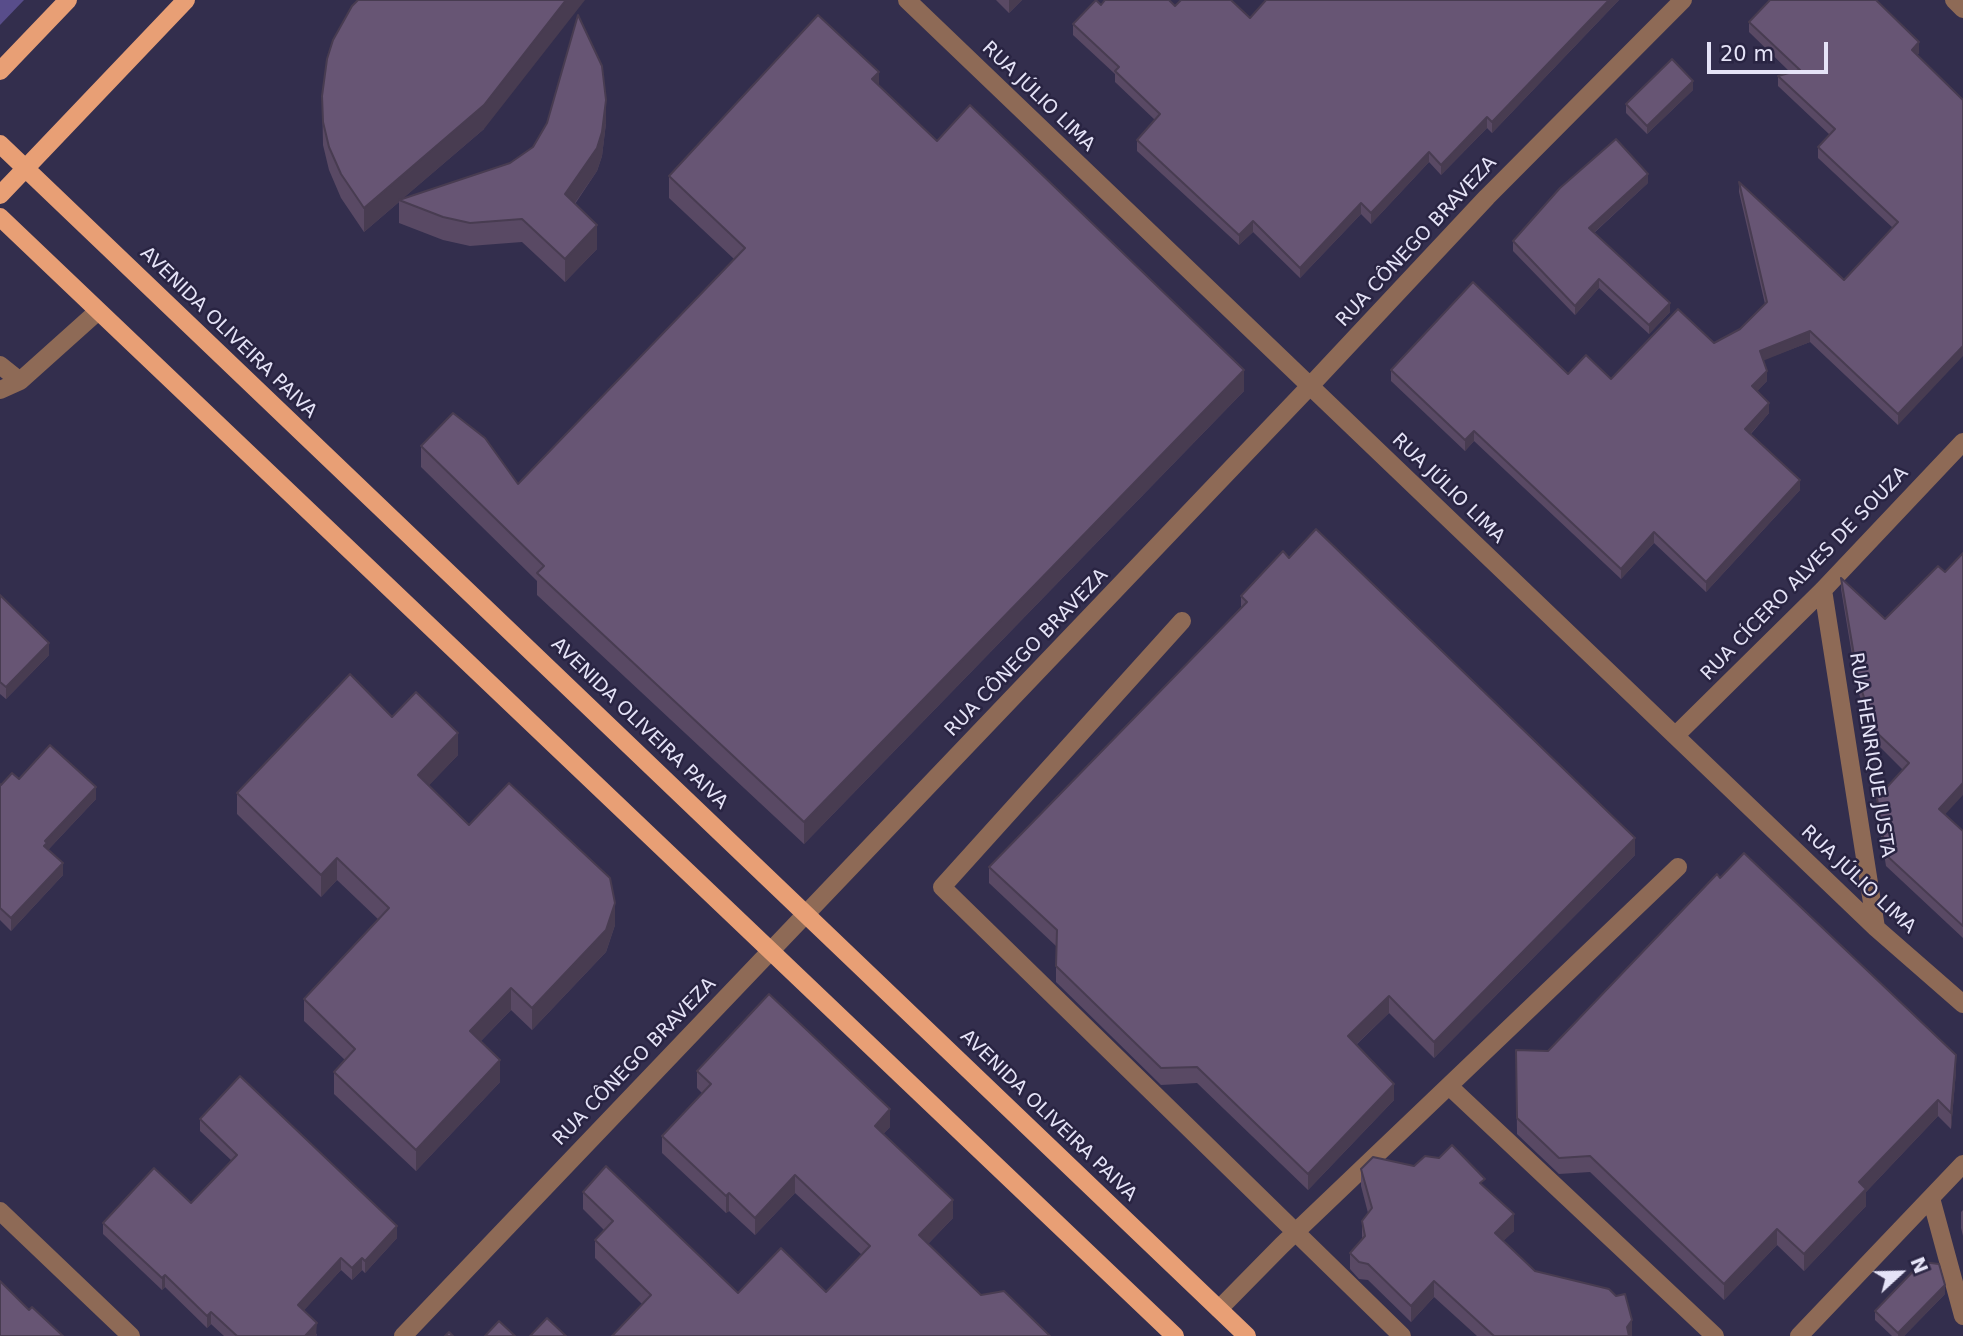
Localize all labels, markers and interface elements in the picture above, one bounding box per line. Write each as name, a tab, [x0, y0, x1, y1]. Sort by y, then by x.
scale bar	[1711, 28, 1832, 72]
street label: RUA JÚLIO LIMA	[977, 37, 1099, 157]
text: 20 m	[1720, 42, 1774, 66]
street label: RUA CÔNEGO BRAVEZA	[1332, 152, 1502, 332]
street label: AVENIDA OLIVEIRA PAIVA	[135, 243, 321, 423]
street label: RUA JÚLIO LIMA	[1387, 429, 1509, 549]
street label: RUA CÍCERO ALVES DE SOUZA	[1697, 462, 1913, 686]
street label: RUA CÔNEGO BRAVEZA	[941, 564, 1113, 742]
street label: AVENIDA OLIVEIRA PAIVA	[546, 634, 732, 814]
street label: RUA HENRIQUE JUSTA	[1844, 651, 1898, 859]
street label: RUA JÚLIO LIMA	[1796, 821, 1920, 939]
street label: RUA CÔNEGO BRAVEZA	[549, 973, 721, 1151]
street label: AVENIDA OLIVEIRA PAIVA	[955, 1026, 1141, 1206]
north arrow	[1865, 1238, 1935, 1308]
text: N	[1906, 1254, 1933, 1277]

